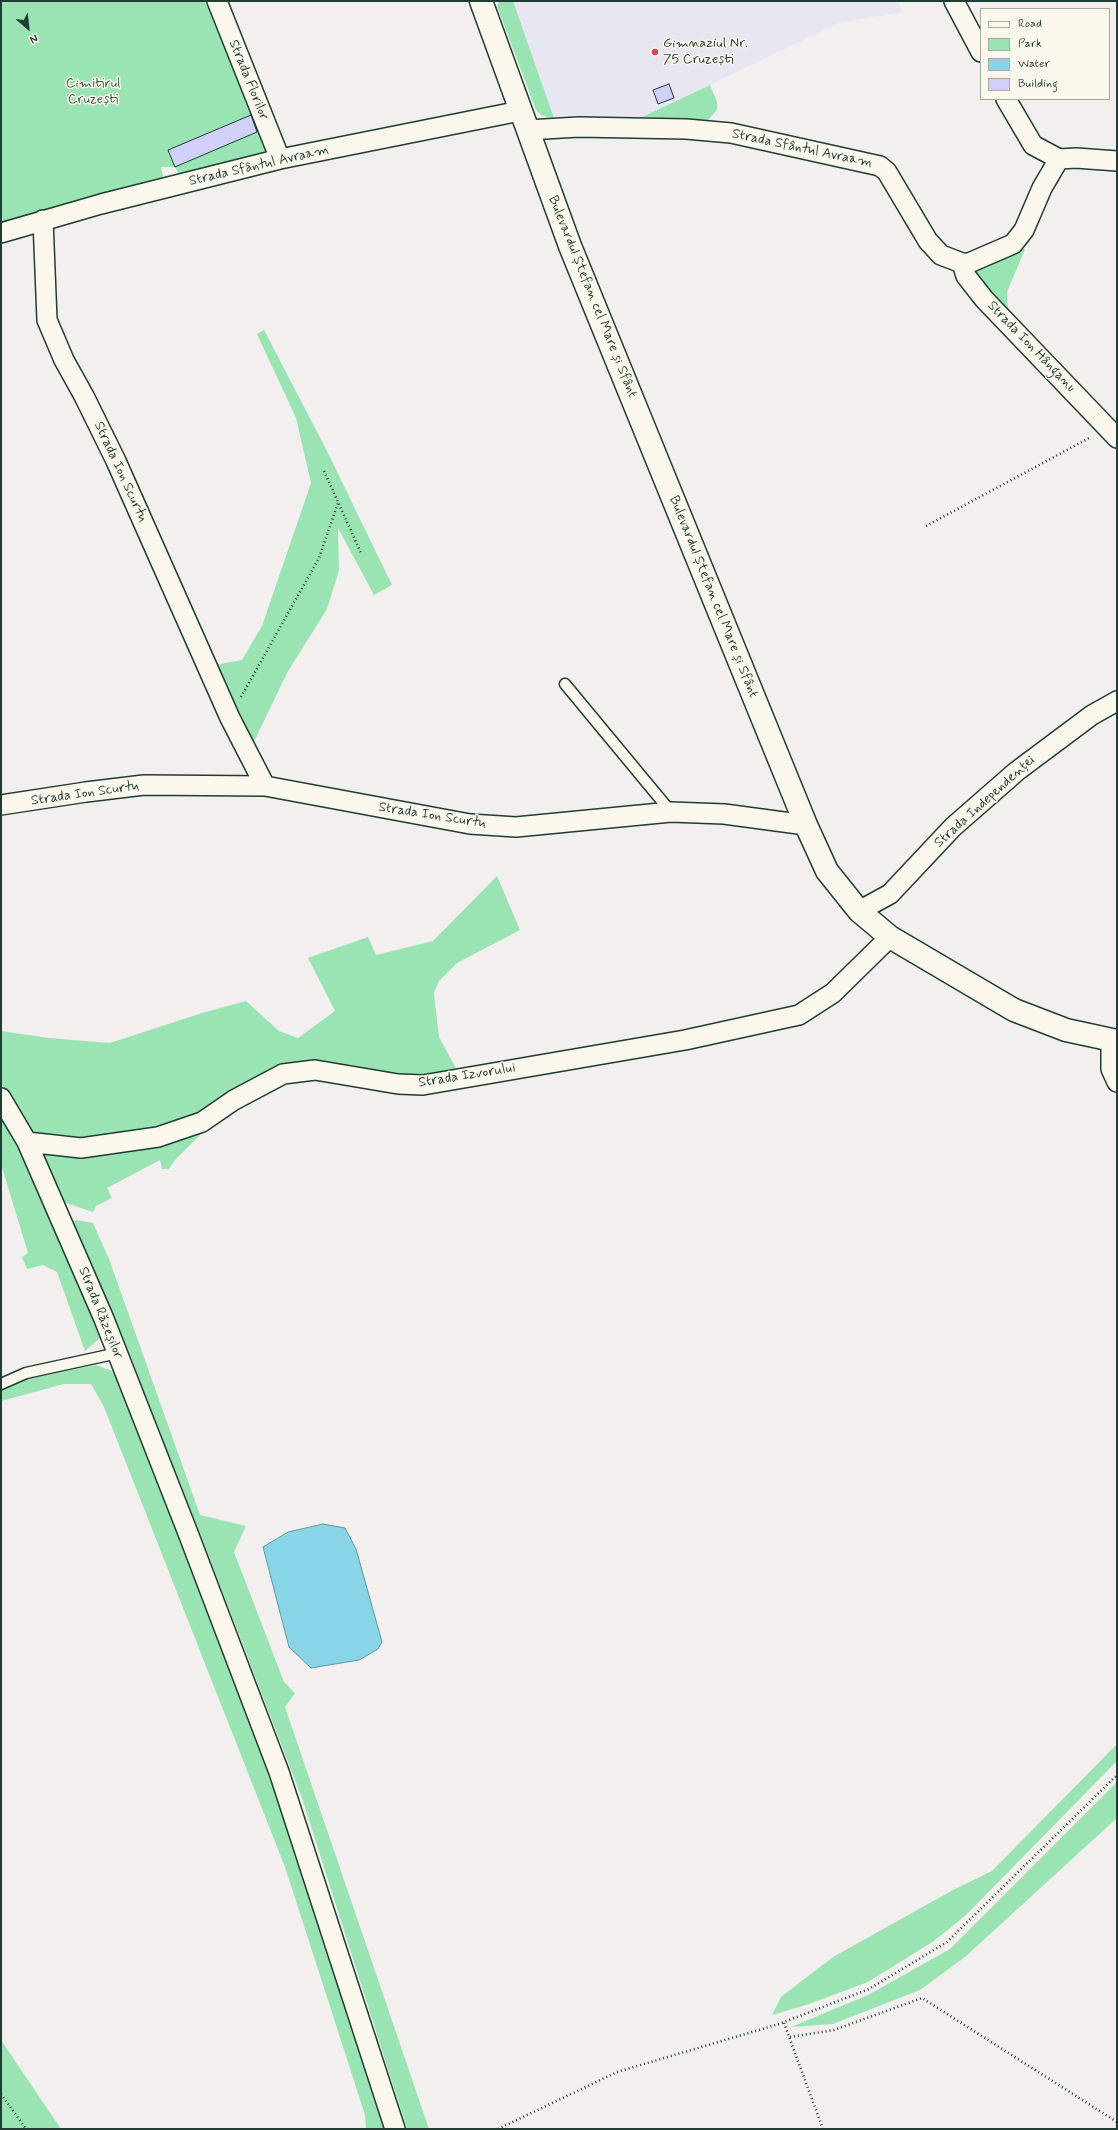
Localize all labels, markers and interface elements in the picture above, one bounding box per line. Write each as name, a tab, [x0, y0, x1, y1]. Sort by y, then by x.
north arrow	[8, 8, 48, 48]
legend	[980, 8, 1110, 100]
text: Road	[1018, 16, 1042, 32]
text: N	[27, 31, 40, 46]
place label: Gimnaziul Nr. 75 Cruzești	[663, 36, 748, 68]
text: Park	[1018, 36, 1042, 52]
street label: Strada Florilor	[224, 37, 272, 123]
marker: Gimnaziul Nr. 75 Cruzești	[650, 47, 660, 57]
text: Water	[1018, 56, 1050, 72]
park label: Cimitirul Cruzești	[66, 76, 120, 108]
text: Building	[1018, 76, 1058, 92]
street label: Strada Sfântul Avraam	[730, 126, 874, 172]
street label: Strada Sfântul Avraam	[187, 142, 331, 190]
street label: Bulevardul Ștefan cel Mare și Sfânt	[544, 193, 640, 401]
street label: Strada Ion Hânganu	[983, 298, 1079, 396]
street label: Strada Ion Scurtu	[89, 419, 151, 525]
street label: Bulevardul Ștefan cel Mare și Sfânt	[665, 493, 761, 701]
street label: Strada Independenței	[931, 752, 1039, 852]
street label: Strada Ion Scurtu	[30, 778, 140, 810]
street label: Strada Ion Scurtu	[377, 799, 487, 833]
street label: Strada Izvorului	[417, 1060, 517, 1092]
street label: Strada Răzeșilor	[74, 1265, 126, 1361]

